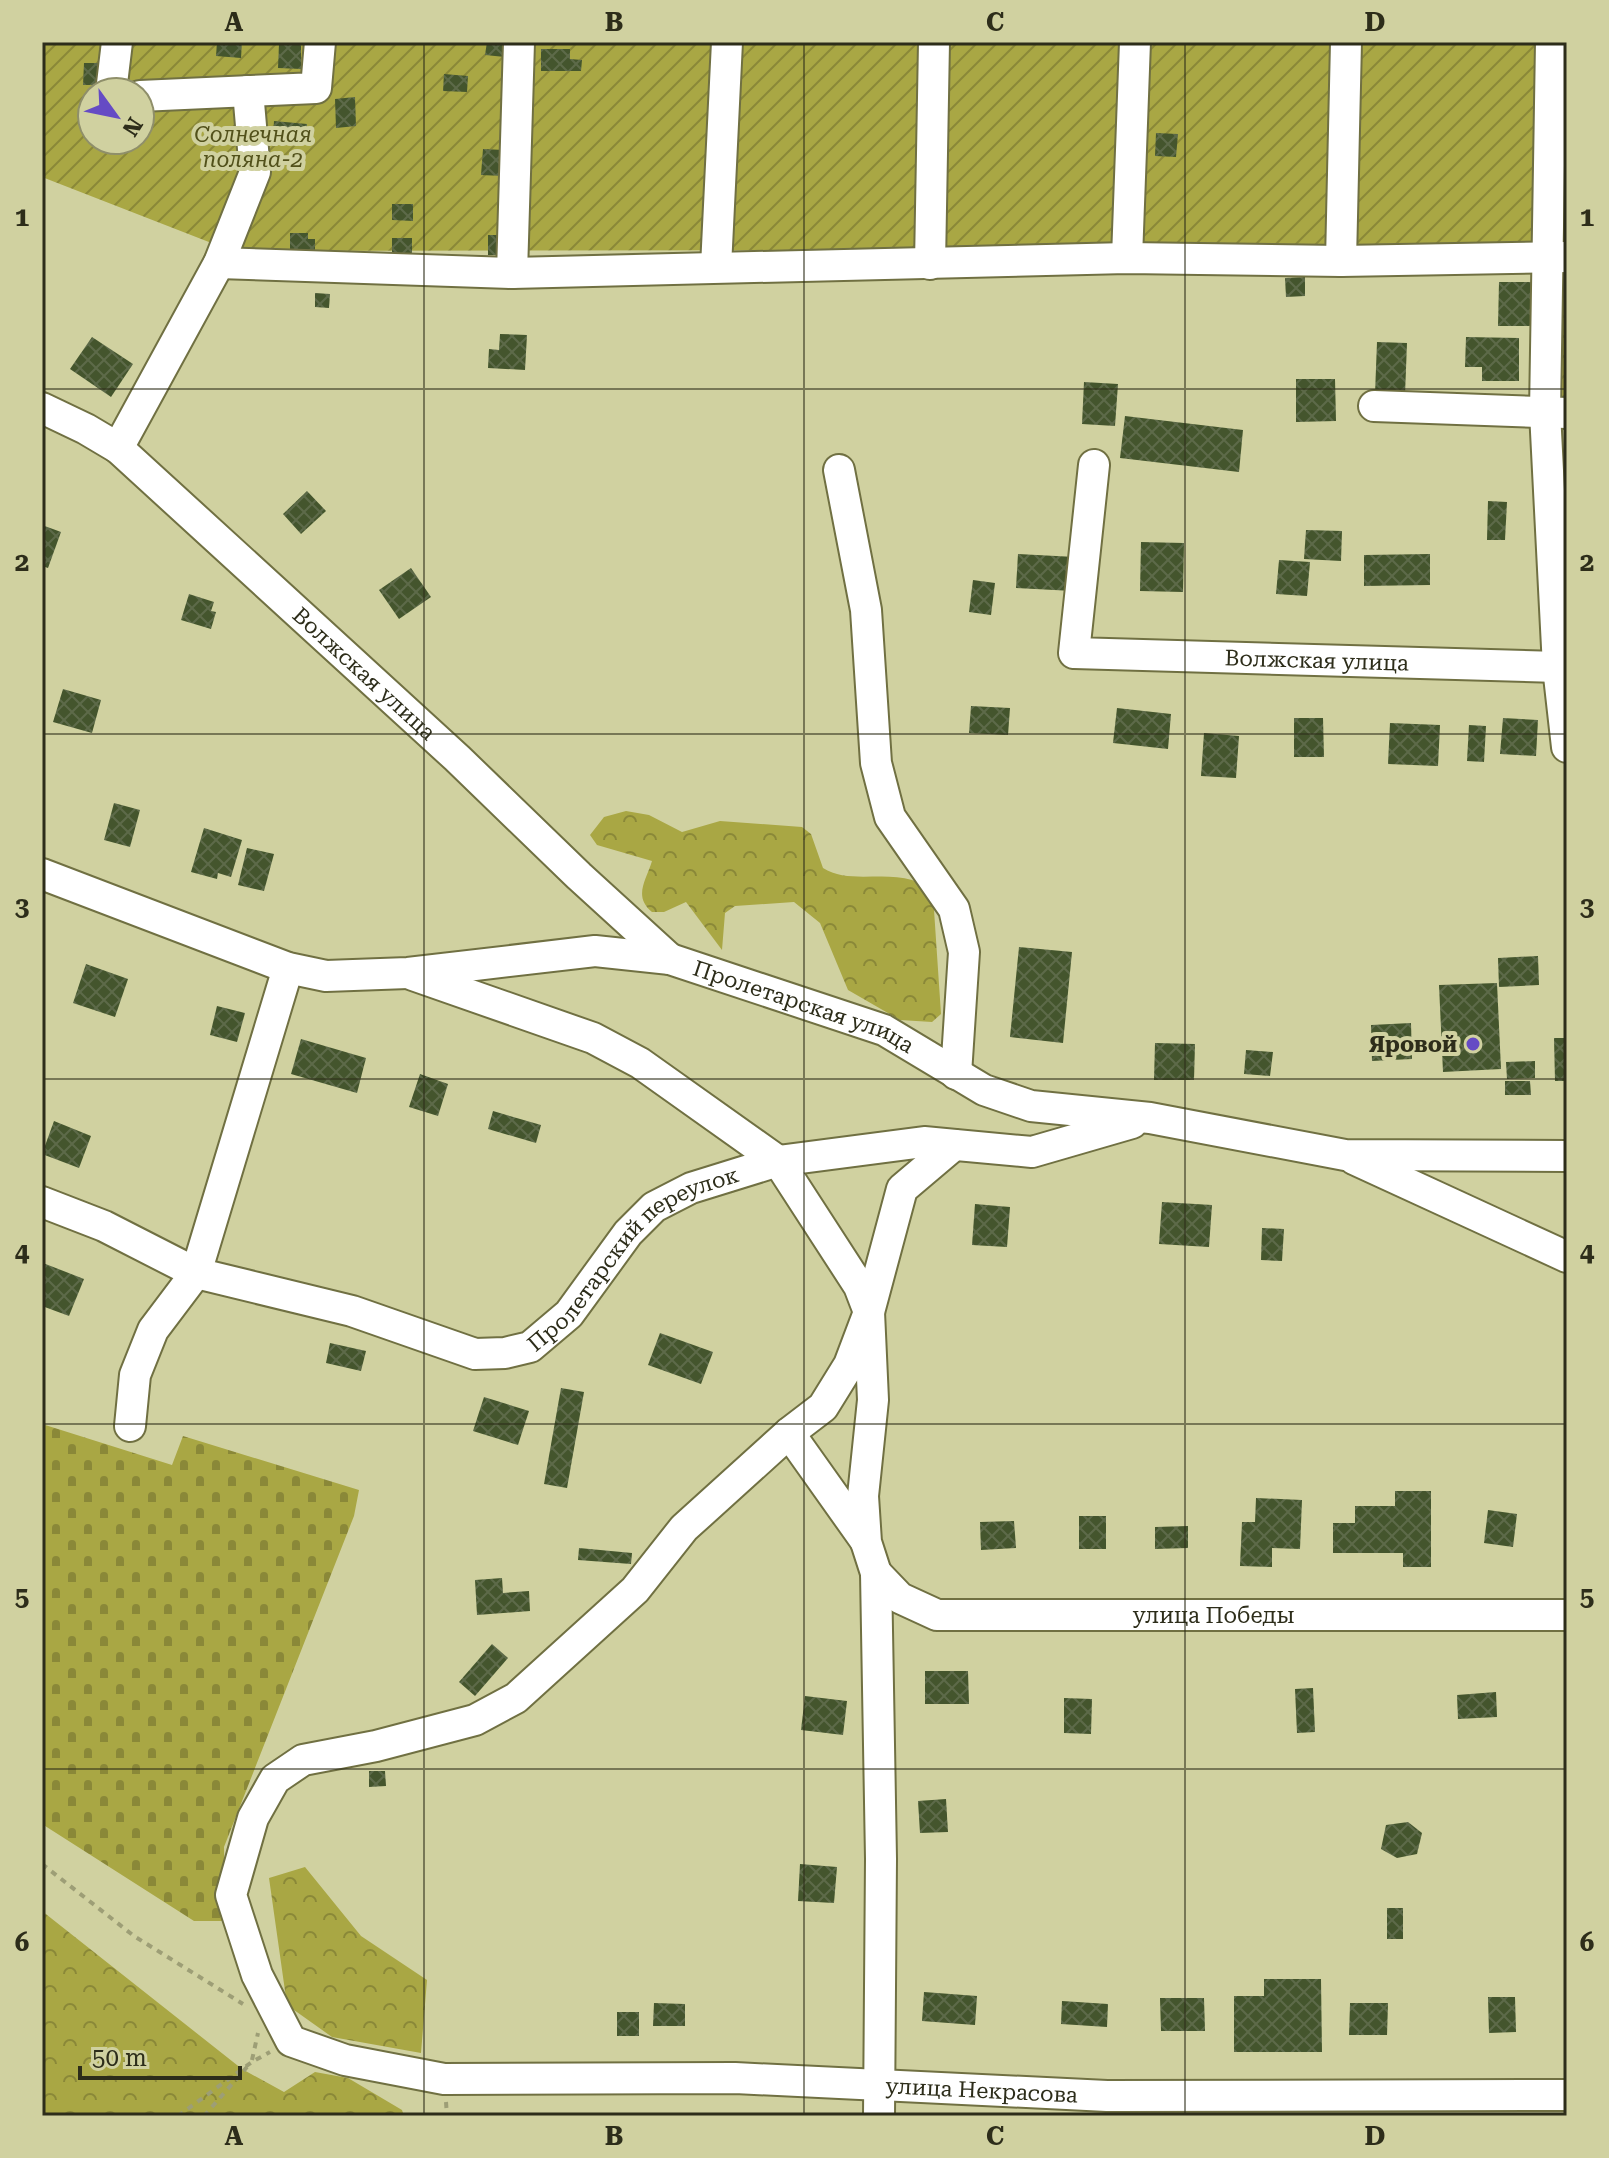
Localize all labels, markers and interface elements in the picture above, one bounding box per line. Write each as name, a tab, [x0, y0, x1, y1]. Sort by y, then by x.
text: A	[225, 7, 244, 37]
text: B	[605, 7, 623, 37]
text: C	[986, 7, 1004, 37]
text: D	[1365, 7, 1385, 37]
north arrow	[76, 76, 156, 156]
text: N	[117, 113, 147, 141]
park label: Солнечная поляна-2	[194, 122, 312, 172]
text: 1	[15, 202, 29, 232]
text: 1	[1580, 202, 1594, 232]
text: 2	[15, 547, 29, 577]
text: 2	[1580, 547, 1594, 577]
street label: Волжская улица	[288, 602, 441, 745]
street label: Волжская улица	[1224, 645, 1409, 676]
text: 3	[15, 892, 29, 922]
text: 3	[1580, 892, 1594, 922]
street label: Пролетарская улица	[690, 956, 919, 1058]
place label: Яровой	[1369, 1032, 1457, 1057]
marker: Яровой	[1464, 1035, 1482, 1053]
street label: Пролетарский переулок	[523, 1162, 742, 1357]
text: 4	[15, 1237, 30, 1267]
text: 4	[1580, 1237, 1595, 1267]
text: 5	[15, 1582, 29, 1612]
text: 5	[1580, 1582, 1594, 1612]
street label: улица Победы	[1133, 1603, 1294, 1628]
text: 6	[15, 1927, 29, 1957]
text: 6	[1580, 1927, 1594, 1957]
scale bar	[80, 2030, 240, 2080]
text: 50 m	[92, 2044, 147, 2072]
street label: улица Некрасова	[885, 2073, 1079, 2108]
text: A	[225, 2121, 244, 2151]
text: B	[605, 2121, 623, 2151]
text: C	[986, 2121, 1004, 2151]
text: D	[1365, 2121, 1385, 2151]

